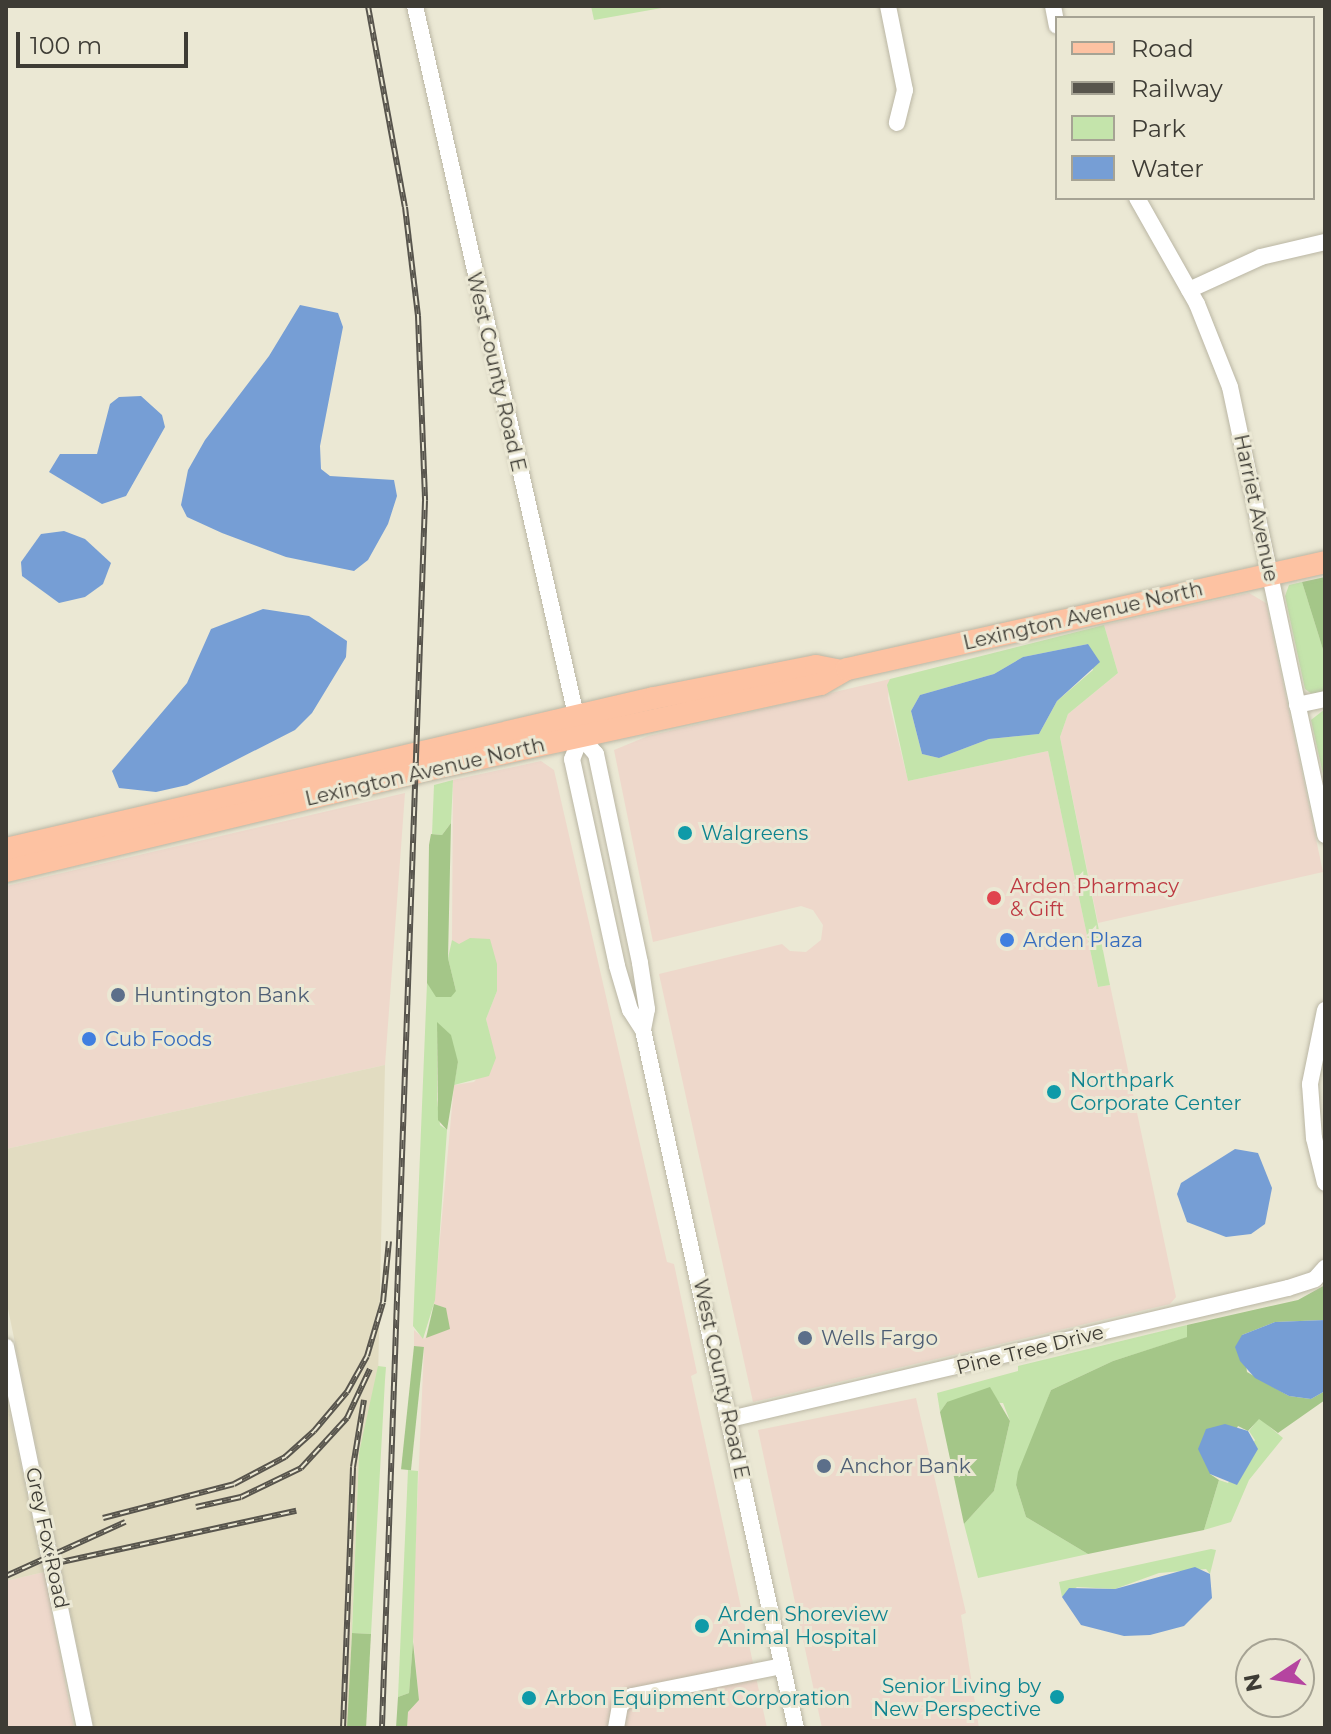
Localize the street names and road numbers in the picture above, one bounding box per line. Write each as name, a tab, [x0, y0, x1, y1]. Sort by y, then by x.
street label: West County Road E	[461, 270, 531, 474]
street label: Harriet Avenue	[1229, 432, 1283, 584]
street label: Lexington Avenue North	[961, 577, 1205, 655]
street label: Lexington Avenue North	[303, 733, 547, 811]
street label: West County Road E	[688, 1277, 754, 1481]
street label: Pine Tree Drive	[954, 1320, 1106, 1380]
street label: Grey Fox Road	[20, 1465, 74, 1611]

